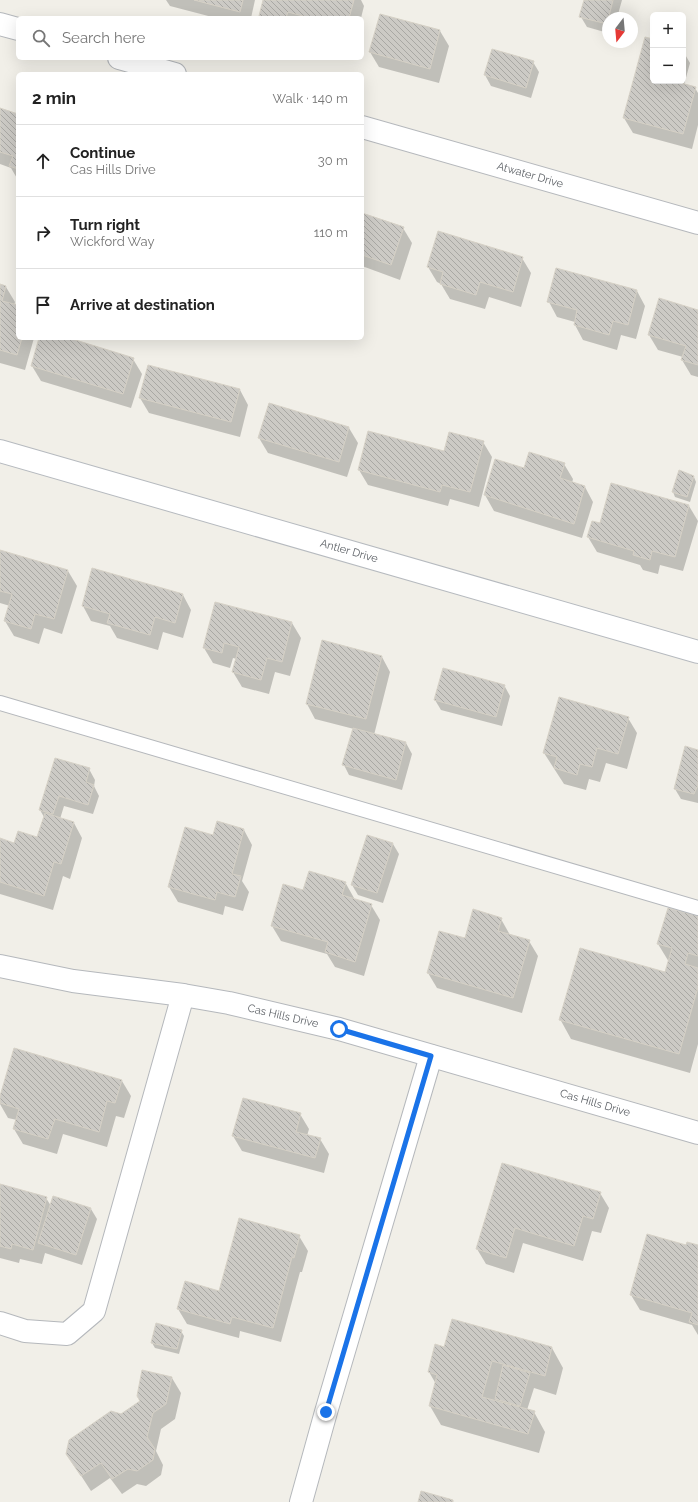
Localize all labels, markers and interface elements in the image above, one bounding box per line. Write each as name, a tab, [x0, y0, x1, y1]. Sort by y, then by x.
north arrow	[602, 12, 638, 48]
map controls	[650, 12, 686, 84]
button: +	[650, 12, 686, 48]
search box	[16, 16, 364, 60]
icon: search	[30, 27, 52, 49]
text: Search here	[62, 29, 145, 47]
button: −	[650, 48, 686, 84]
text: 2 min	[32, 88, 76, 108]
text: Walk · 140 m	[273, 91, 348, 106]
text: Continue	[70, 144, 135, 162]
icon: ahead	[32, 150, 54, 172]
text: 30 m	[318, 153, 348, 168]
street label: Atwater Drive	[495, 159, 565, 191]
text: Cas Hills Drive	[70, 162, 156, 177]
text: Turn right	[70, 216, 140, 234]
icon: right	[32, 222, 54, 244]
text: 110 m	[314, 225, 348, 240]
text: Wickford Way	[70, 234, 154, 249]
icon: arrive	[32, 294, 54, 316]
text: Arrive at destination	[70, 296, 215, 314]
street label: Antler Drive	[319, 537, 380, 566]
street label: Cas Hills Drive	[246, 1002, 320, 1031]
route start	[330, 1020, 348, 1038]
street label: Cas Hills Drive	[558, 1087, 632, 1119]
route end	[317, 1403, 335, 1421]

